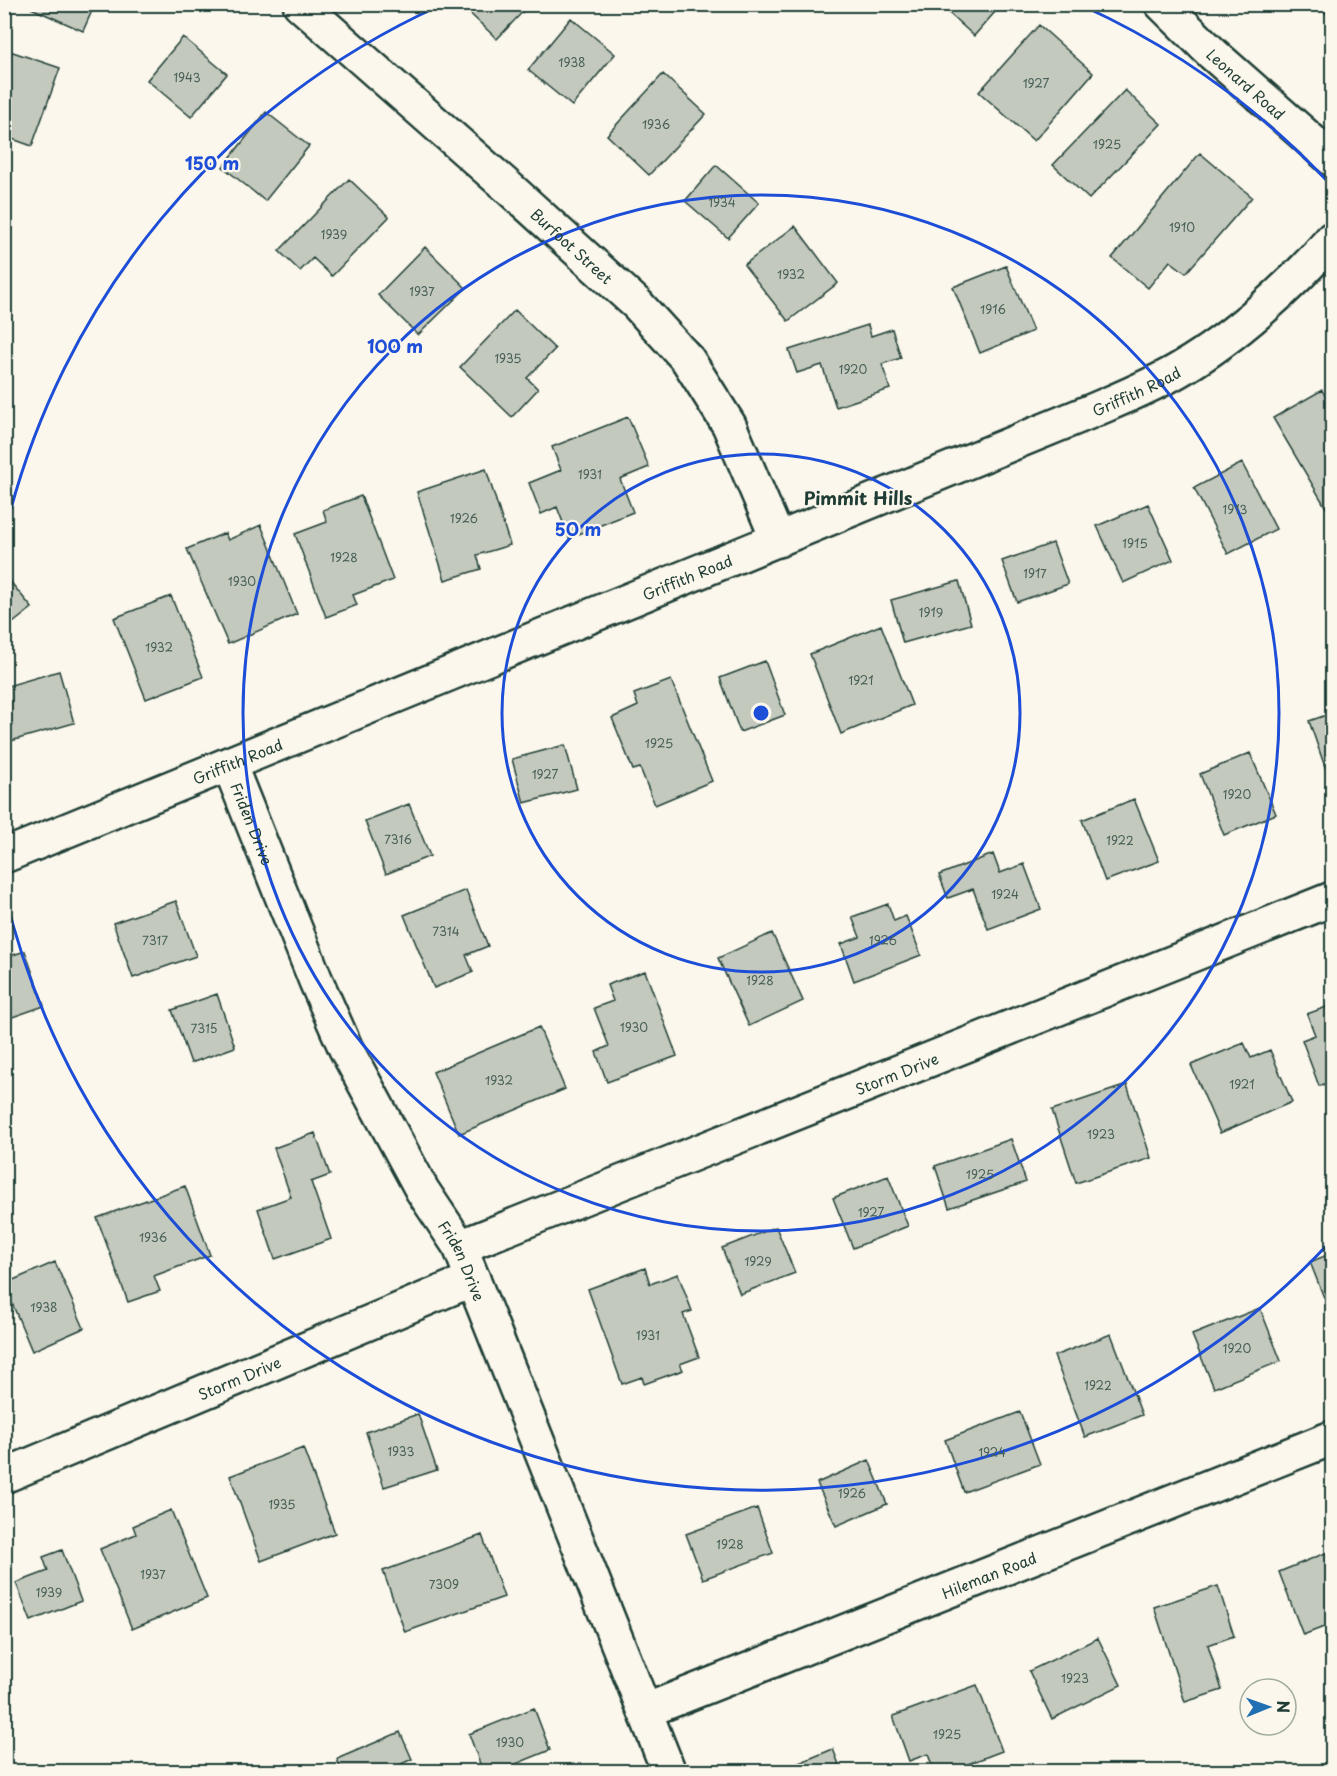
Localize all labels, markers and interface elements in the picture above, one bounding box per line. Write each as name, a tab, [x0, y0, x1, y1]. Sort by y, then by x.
street label: Leonard Road	[1202, 43, 1291, 125]
house number: 1938	[558, 53, 586, 71]
house number: 1943	[173, 68, 201, 86]
house number: 1927	[1023, 74, 1049, 92]
house number: 1936	[642, 115, 670, 133]
house number: 1925	[1093, 135, 1121, 153]
text: 150 m	[185, 149, 239, 176]
house number: 1934	[708, 193, 736, 211]
street label: Burfoot Street	[526, 202, 619, 289]
house number: 1910	[1169, 218, 1195, 236]
house number: 1939	[321, 225, 347, 243]
house number: 1932	[777, 265, 805, 283]
house number: 1937	[409, 282, 435, 300]
house number: 1916	[980, 300, 1006, 318]
text: 100 m	[367, 332, 423, 359]
house number: 1935	[494, 349, 522, 367]
house number: 1920	[839, 360, 867, 378]
street label: Griffith Road	[1088, 360, 1185, 421]
house number: 1931	[578, 465, 602, 483]
district label: Pimmit Hills	[804, 484, 913, 511]
house number: 1913	[1222, 500, 1248, 518]
house number: 1926	[450, 509, 478, 527]
text: 50 m	[555, 515, 601, 542]
house number: 1915	[1122, 534, 1148, 552]
house number: 1928	[330, 548, 358, 566]
street label: Griffith Road	[639, 548, 736, 605]
house number: 1917	[1023, 564, 1047, 582]
house number: 1930	[228, 572, 256, 590]
house number: 1919	[919, 603, 943, 621]
house number: 1932	[145, 638, 173, 656]
house number: 1921	[848, 671, 874, 689]
centre of rings	[751, 703, 771, 723]
street label: Griffith Road	[189, 732, 286, 789]
house number: 1925	[645, 734, 673, 752]
house number: 1927	[532, 765, 558, 783]
street label: Friden Drive	[226, 779, 280, 868]
house number: 1920	[1223, 785, 1251, 803]
house number: 7316	[384, 830, 412, 848]
house number: 1922	[1106, 831, 1134, 849]
house number: 1924	[991, 885, 1019, 903]
house number: 7314	[432, 922, 460, 940]
house number: 7317	[142, 931, 168, 949]
house number: 1926	[869, 931, 897, 949]
house number: 1928	[746, 971, 774, 989]
house number: 1930	[620, 1018, 648, 1036]
house number: 7315	[190, 1019, 218, 1037]
street label: Storm Drive	[852, 1046, 942, 1100]
house number: 1932	[485, 1071, 513, 1089]
house number: 1921	[1229, 1075, 1255, 1093]
house number: 1923	[1087, 1125, 1115, 1143]
house number: 1925	[966, 1165, 994, 1183]
house number: 1927	[858, 1203, 884, 1221]
street label: Friden Drive	[434, 1215, 492, 1304]
house number: 1936	[139, 1228, 167, 1246]
house number: 1929	[744, 1252, 772, 1270]
house number: 1938	[30, 1298, 58, 1316]
house number: 1931	[636, 1326, 660, 1344]
house number: 1920	[1223, 1339, 1251, 1357]
street label: Storm Drive	[194, 1350, 284, 1405]
house number: 1922	[1084, 1376, 1112, 1394]
house number: 1933	[387, 1442, 415, 1460]
house number: 1924	[978, 1443, 1006, 1461]
house number: 1926	[838, 1484, 866, 1502]
house number: 1935	[268, 1495, 296, 1513]
house number: 1928	[716, 1535, 744, 1553]
street label: Hileman Road	[938, 1545, 1040, 1604]
house number: 1937	[140, 1565, 166, 1583]
house number: 7309	[429, 1575, 459, 1593]
house number: 1939	[36, 1583, 62, 1601]
house number: 1923	[1061, 1669, 1089, 1687]
north arrow	[1238, 1677, 1298, 1737]
text: N	[1272, 1700, 1296, 1713]
house number: 1925	[933, 1725, 961, 1743]
house number: 1930	[496, 1733, 524, 1751]

